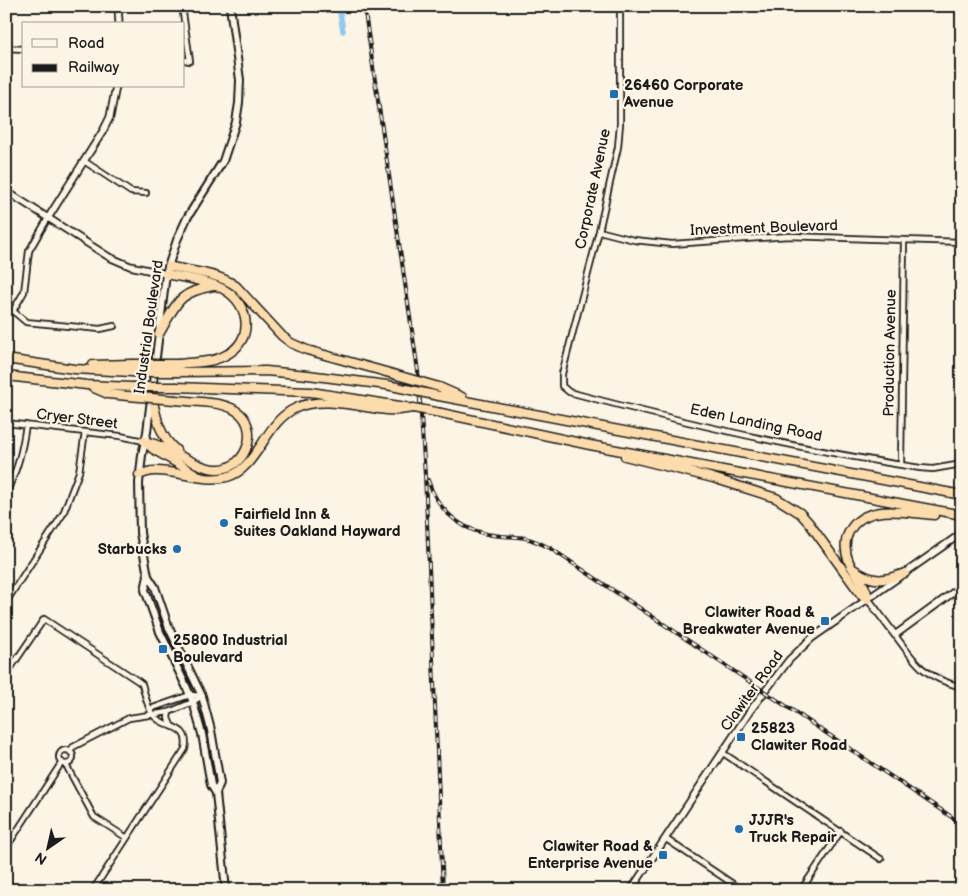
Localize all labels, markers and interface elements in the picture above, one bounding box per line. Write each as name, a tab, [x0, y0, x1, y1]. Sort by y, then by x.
legend	[22, 22, 185, 88]
text: Road	[68, 34, 104, 53]
text: Railway	[68, 58, 119, 77]
place label: 26460 Corporate Avenue	[623, 76, 744, 112]
marker: 26460 Corporate Avenue	[608, 88, 620, 100]
street label: Corporate Avenue	[571, 127, 615, 251]
street label: Investment Boulevard	[690, 216, 838, 240]
street label: Industrial Boulevard	[130, 259, 168, 395]
street label: Production Avenue	[879, 289, 901, 417]
street label: Eden Landing Road	[688, 400, 824, 446]
street label: Cryer Street	[35, 405, 119, 433]
place label: Fairfield Inn & Suites Oakland Hayward	[234, 505, 400, 541]
marker: Fairfield Inn & Suites Oakland Hayward	[218, 517, 230, 529]
place label: Starbucks	[98, 540, 167, 559]
marker: Starbucks	[171, 543, 183, 555]
place label: Clawiter Road & Breakwater Avenue	[682, 603, 815, 639]
marker: Clawiter Road & Breakwater Avenue	[819, 615, 831, 627]
place label: 25800 Industrial Boulevard	[173, 631, 287, 667]
marker: 25800 Industrial Boulevard	[157, 643, 169, 655]
street label: Clawiter Road	[716, 647, 788, 735]
place label: 25823 Clawiter Road	[751, 719, 847, 755]
marker: 25823 Clawiter Road	[735, 731, 747, 743]
place label: JJJR's Truck Repair	[749, 811, 838, 847]
marker: JJJR's Truck Repair	[733, 823, 745, 835]
north arrow	[22, 824, 72, 874]
place label: Clawiter Road & Enterprise Avenue	[528, 837, 653, 873]
text: N	[32, 848, 50, 868]
marker: Clawiter Road & Enterprise Avenue	[657, 849, 669, 861]

